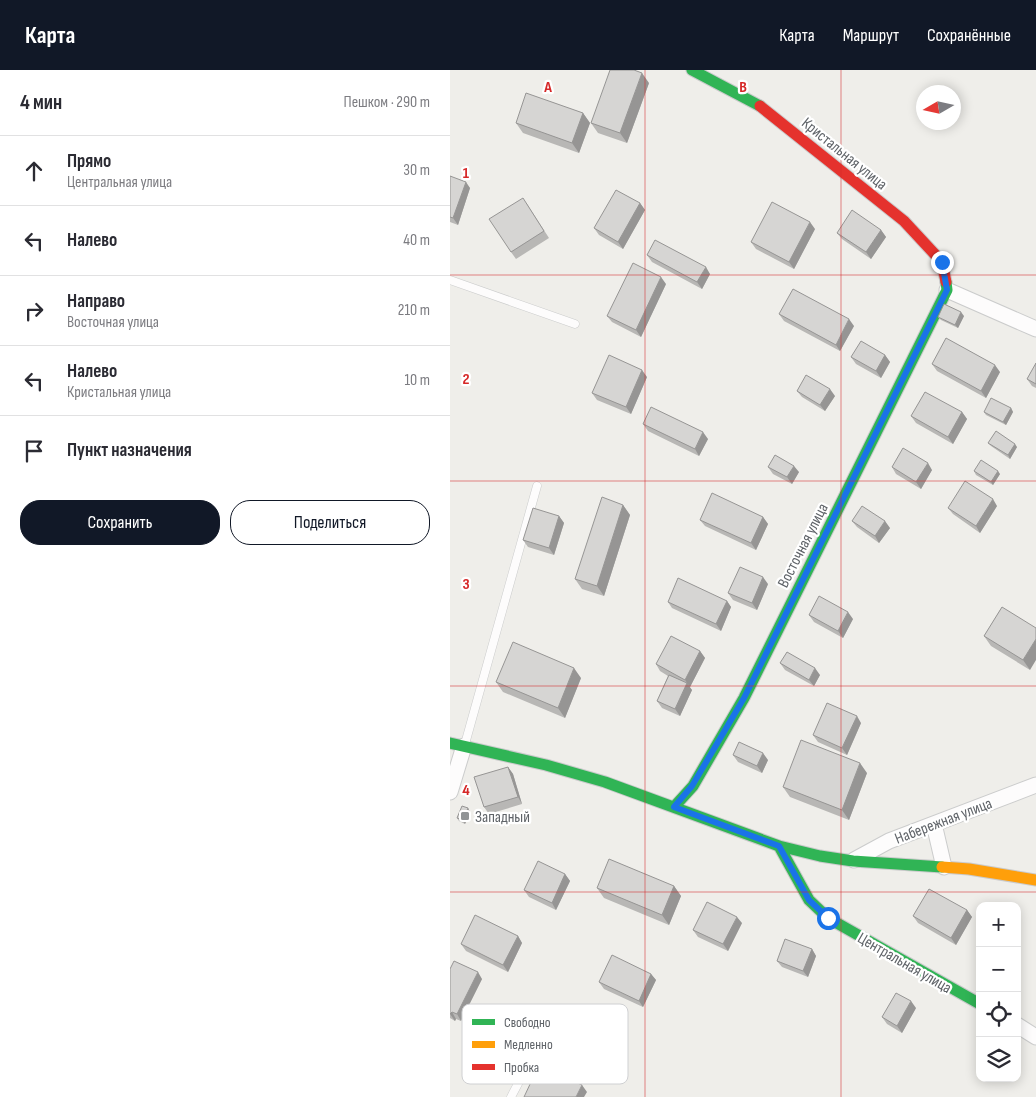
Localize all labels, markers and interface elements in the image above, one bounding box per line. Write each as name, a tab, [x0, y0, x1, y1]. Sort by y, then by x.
text: Карта	[25, 21, 75, 50]
text: Карта	[779, 25, 815, 46]
text: Маршрут	[843, 25, 899, 46]
text: Сохранённые	[927, 25, 1011, 46]
text: A	[543, 78, 552, 97]
text: B	[739, 78, 747, 97]
north arrow	[916, 85, 961, 130]
text: 4 мин	[20, 90, 62, 115]
text: Пешком · 290 m	[344, 93, 430, 112]
street label: Кристальная улица	[798, 114, 891, 194]
text: Прямо	[67, 150, 111, 173]
icon: ahead	[20, 157, 48, 185]
text: 30 m	[403, 161, 430, 180]
text: 1	[463, 164, 470, 183]
text: Центральная улица	[67, 173, 172, 192]
icon: left	[20, 227, 48, 255]
text: Налево	[67, 229, 117, 252]
text: 40 m	[403, 231, 430, 250]
route end	[931, 251, 954, 274]
text: Направо	[67, 290, 125, 313]
icon: right	[20, 297, 48, 325]
text: 210 m	[398, 301, 430, 320]
text: Восточная улица	[67, 313, 159, 332]
text: Налево	[67, 360, 117, 383]
icon: left	[20, 367, 48, 395]
text: 2	[462, 370, 470, 389]
text: 10 m	[404, 371, 430, 390]
text: Кристальная улица	[67, 383, 171, 402]
icon: arrive	[20, 437, 48, 465]
text: Пункт назначения	[67, 439, 192, 462]
button: Сохранить	[20, 500, 220, 545]
button: Поделиться	[230, 500, 430, 545]
street label: Восточная улица	[774, 500, 833, 591]
text: 3	[462, 575, 470, 594]
text: 4	[462, 781, 470, 800]
street label: Набережная улица	[892, 794, 995, 849]
place label: Западный	[475, 808, 530, 827]
marker: Западный	[459, 810, 471, 822]
map controls	[976, 902, 1021, 1082]
button: +	[976, 902, 1021, 947]
route start	[817, 907, 840, 930]
street label: Центральная улица	[854, 929, 955, 998]
button: −	[976, 947, 1021, 992]
button: locate	[976, 992, 1021, 1037]
legend	[462, 1004, 628, 1084]
text: Свободно	[504, 1014, 551, 1031]
text: Медленно	[504, 1036, 553, 1053]
button: layers	[976, 1037, 1021, 1082]
text: Пробка	[504, 1059, 539, 1076]

